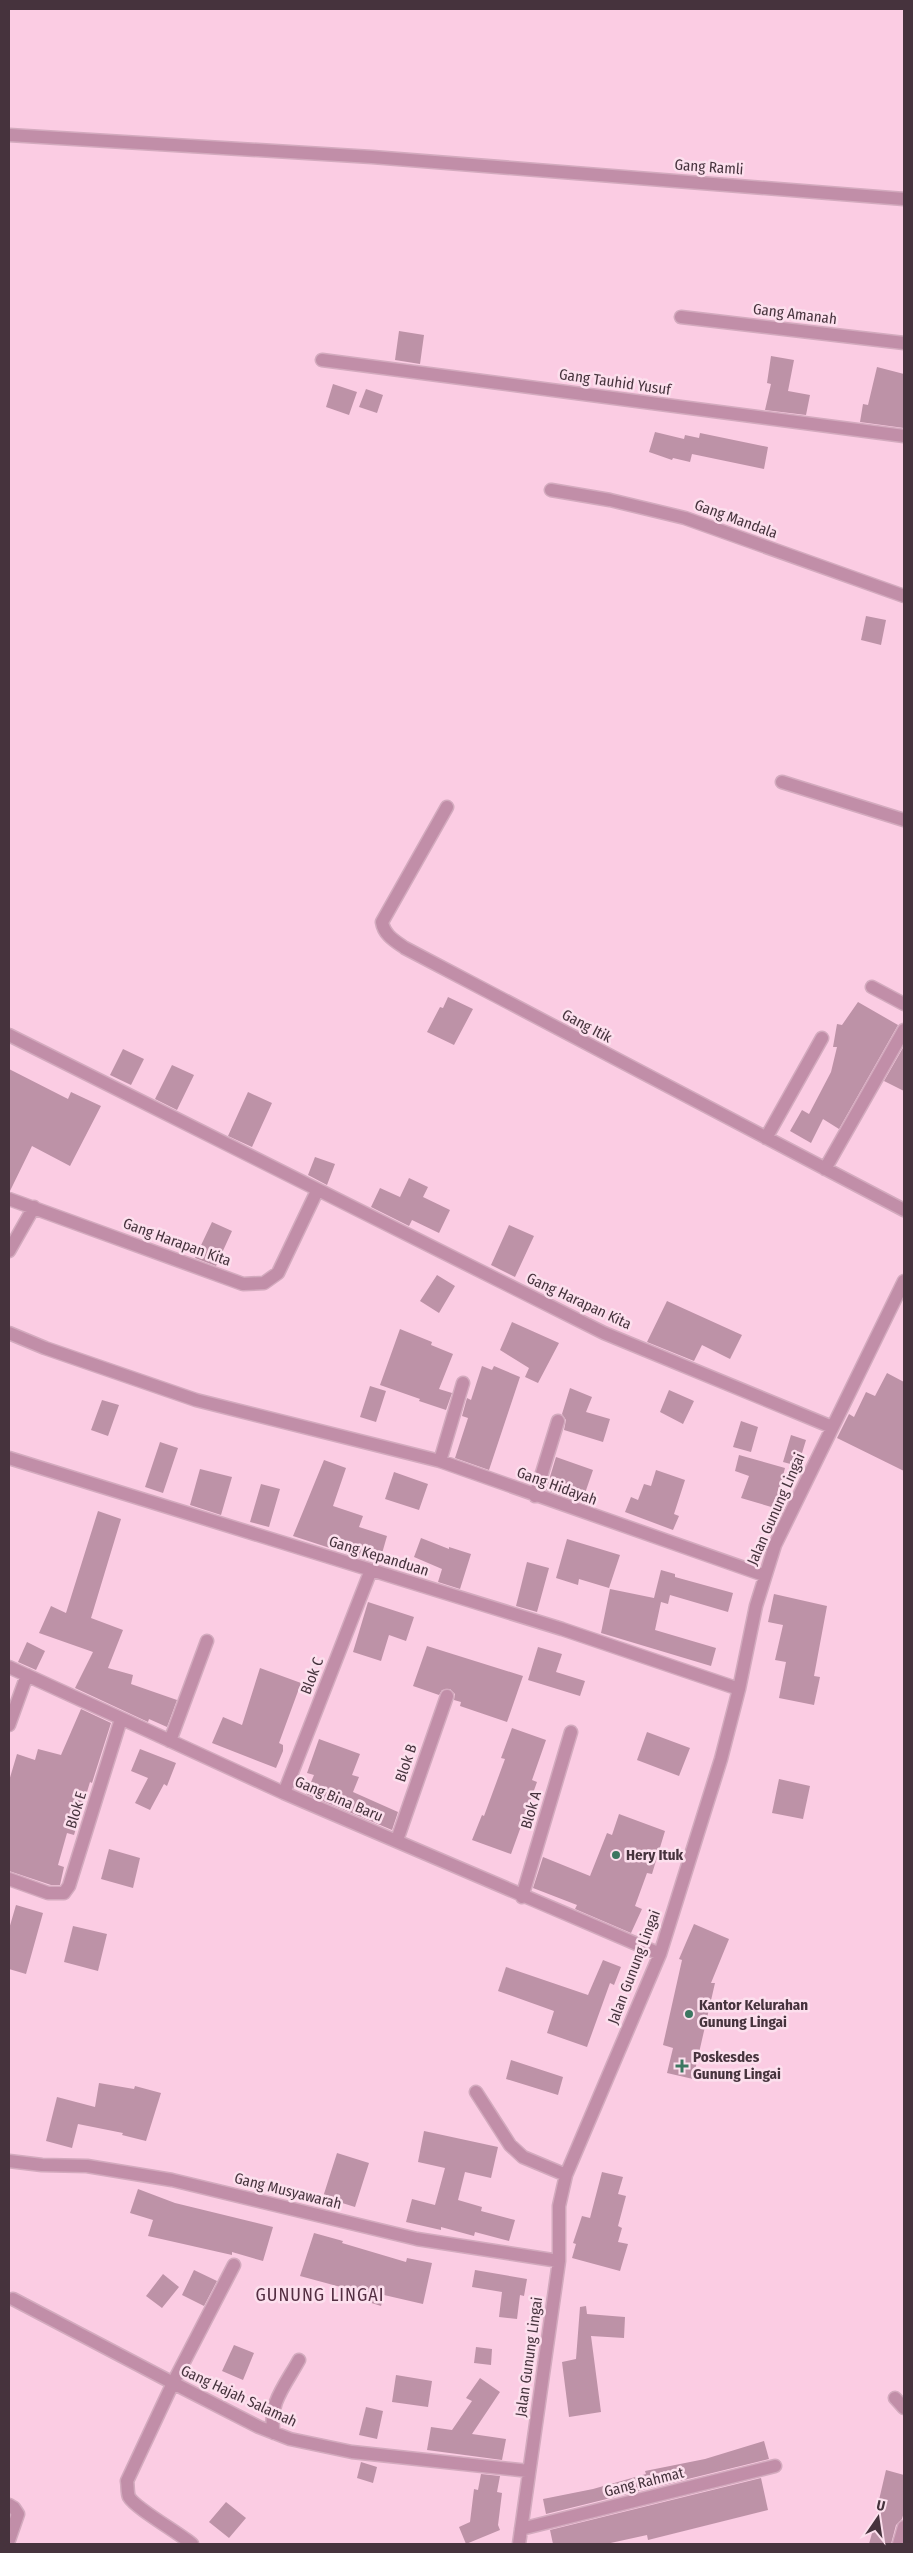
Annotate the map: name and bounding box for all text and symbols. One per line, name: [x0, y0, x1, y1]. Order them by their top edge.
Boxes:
street label: Gang Ramli: [674, 156, 744, 178]
street label: Gang Amanah: [752, 300, 838, 328]
street label: Gang Tauhid Yusuf: [558, 365, 673, 399]
street label: Gang Mandala: [692, 496, 780, 542]
street label: Gang Itik: [559, 1005, 615, 1047]
street label: Gang Harapan Kita: [121, 1214, 233, 1270]
street label: Gang Harapan Kita: [524, 1269, 634, 1333]
street label: Jalan Gunung Lingai: [743, 1450, 809, 1568]
street label: Gang Hidayah: [514, 1463, 600, 1509]
street label: Gang Kepanduan: [327, 1532, 431, 1580]
street label: Blok C: [297, 1655, 327, 1697]
street label: Blok B: [391, 1742, 421, 1784]
street label: Gang Bina Baru: [292, 1772, 386, 1826]
street label: Blok E: [62, 1789, 90, 1831]
street label: Blok A: [517, 1789, 545, 1831]
place label: Hery Ituk: [626, 1846, 683, 1864]
marker: Hery Ituk: [610, 1849, 622, 1861]
street label: Jalan Gunung Lingai: [604, 1907, 664, 2027]
place label: Kantor Kelurahan Gunung Lingai: [699, 1996, 808, 2031]
marker: Kantor Kelurahan Gunung Lingai: [683, 2008, 695, 2020]
place label: Poskesdes Gunung Lingai: [693, 2048, 781, 2083]
marker: Poskesdes Gunung Lingai: [675, 2059, 689, 2073]
street label: Gang Musyawarah: [233, 2169, 343, 2213]
district label: GUNUNG LINGAI: [256, 2284, 385, 2306]
street label: Jalan Gunung Lingai: [512, 2296, 546, 2418]
street label: Gang Hajah Salamah: [178, 2361, 300, 2431]
street label: Gang Rahmat: [602, 2463, 686, 2501]
north arrow: [853, 2493, 903, 2543]
text: U: [875, 2497, 887, 2515]

